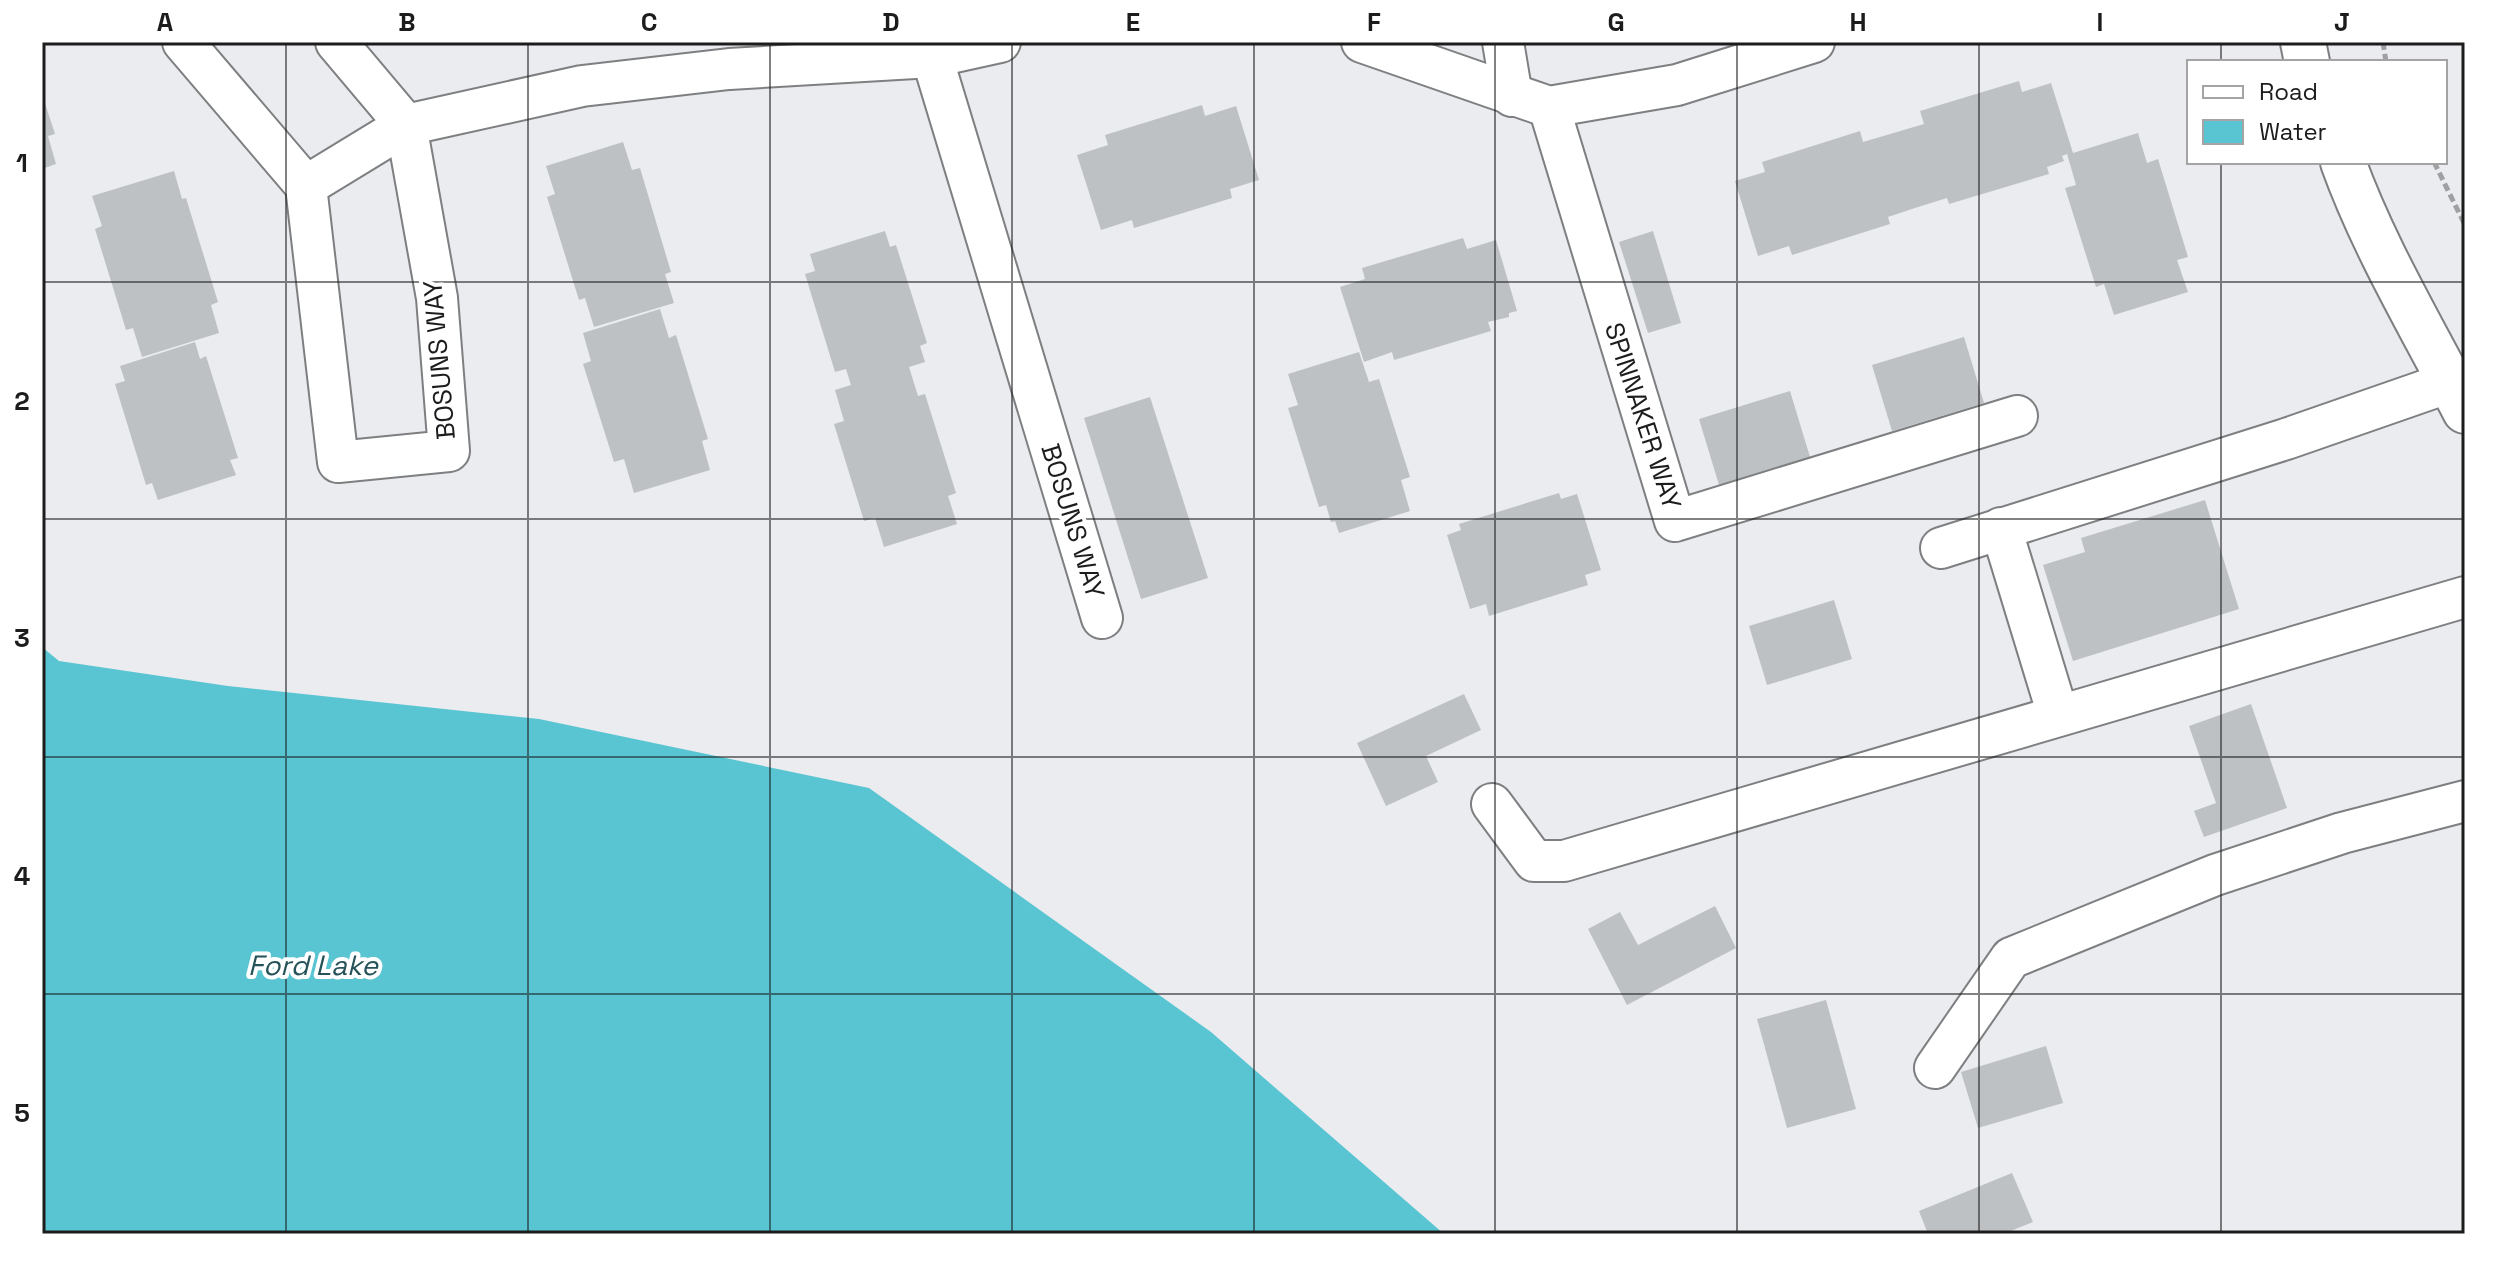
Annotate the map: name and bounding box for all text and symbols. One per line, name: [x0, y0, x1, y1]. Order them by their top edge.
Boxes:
text: A: [157, 5, 174, 39]
text: B: [398, 5, 416, 39]
text: C: [641, 5, 657, 39]
text: D: [882, 5, 900, 39]
text: E: [1126, 5, 1140, 39]
text: F: [1367, 5, 1381, 39]
text: G: [1607, 5, 1625, 39]
text: H: [1849, 5, 1867, 39]
text: I: [2097, 5, 2103, 39]
text: J: [2334, 5, 2350, 39]
legend: [2187, 60, 2447, 164]
text: Road: [2259, 76, 2318, 107]
text: Water: [2259, 116, 2327, 147]
text: 1: [16, 146, 28, 180]
street label: BOSUNS WAY: [415, 279, 463, 441]
street label: SPINNAKER WAY: [1597, 318, 1689, 514]
text: 2: [14, 384, 30, 418]
street label: BOSUNS WAY: [1033, 440, 1113, 603]
text: 3: [14, 621, 30, 655]
text: 4: [14, 859, 30, 893]
water label: Ford Lake: [248, 947, 379, 983]
text: 5: [14, 1096, 30, 1130]

